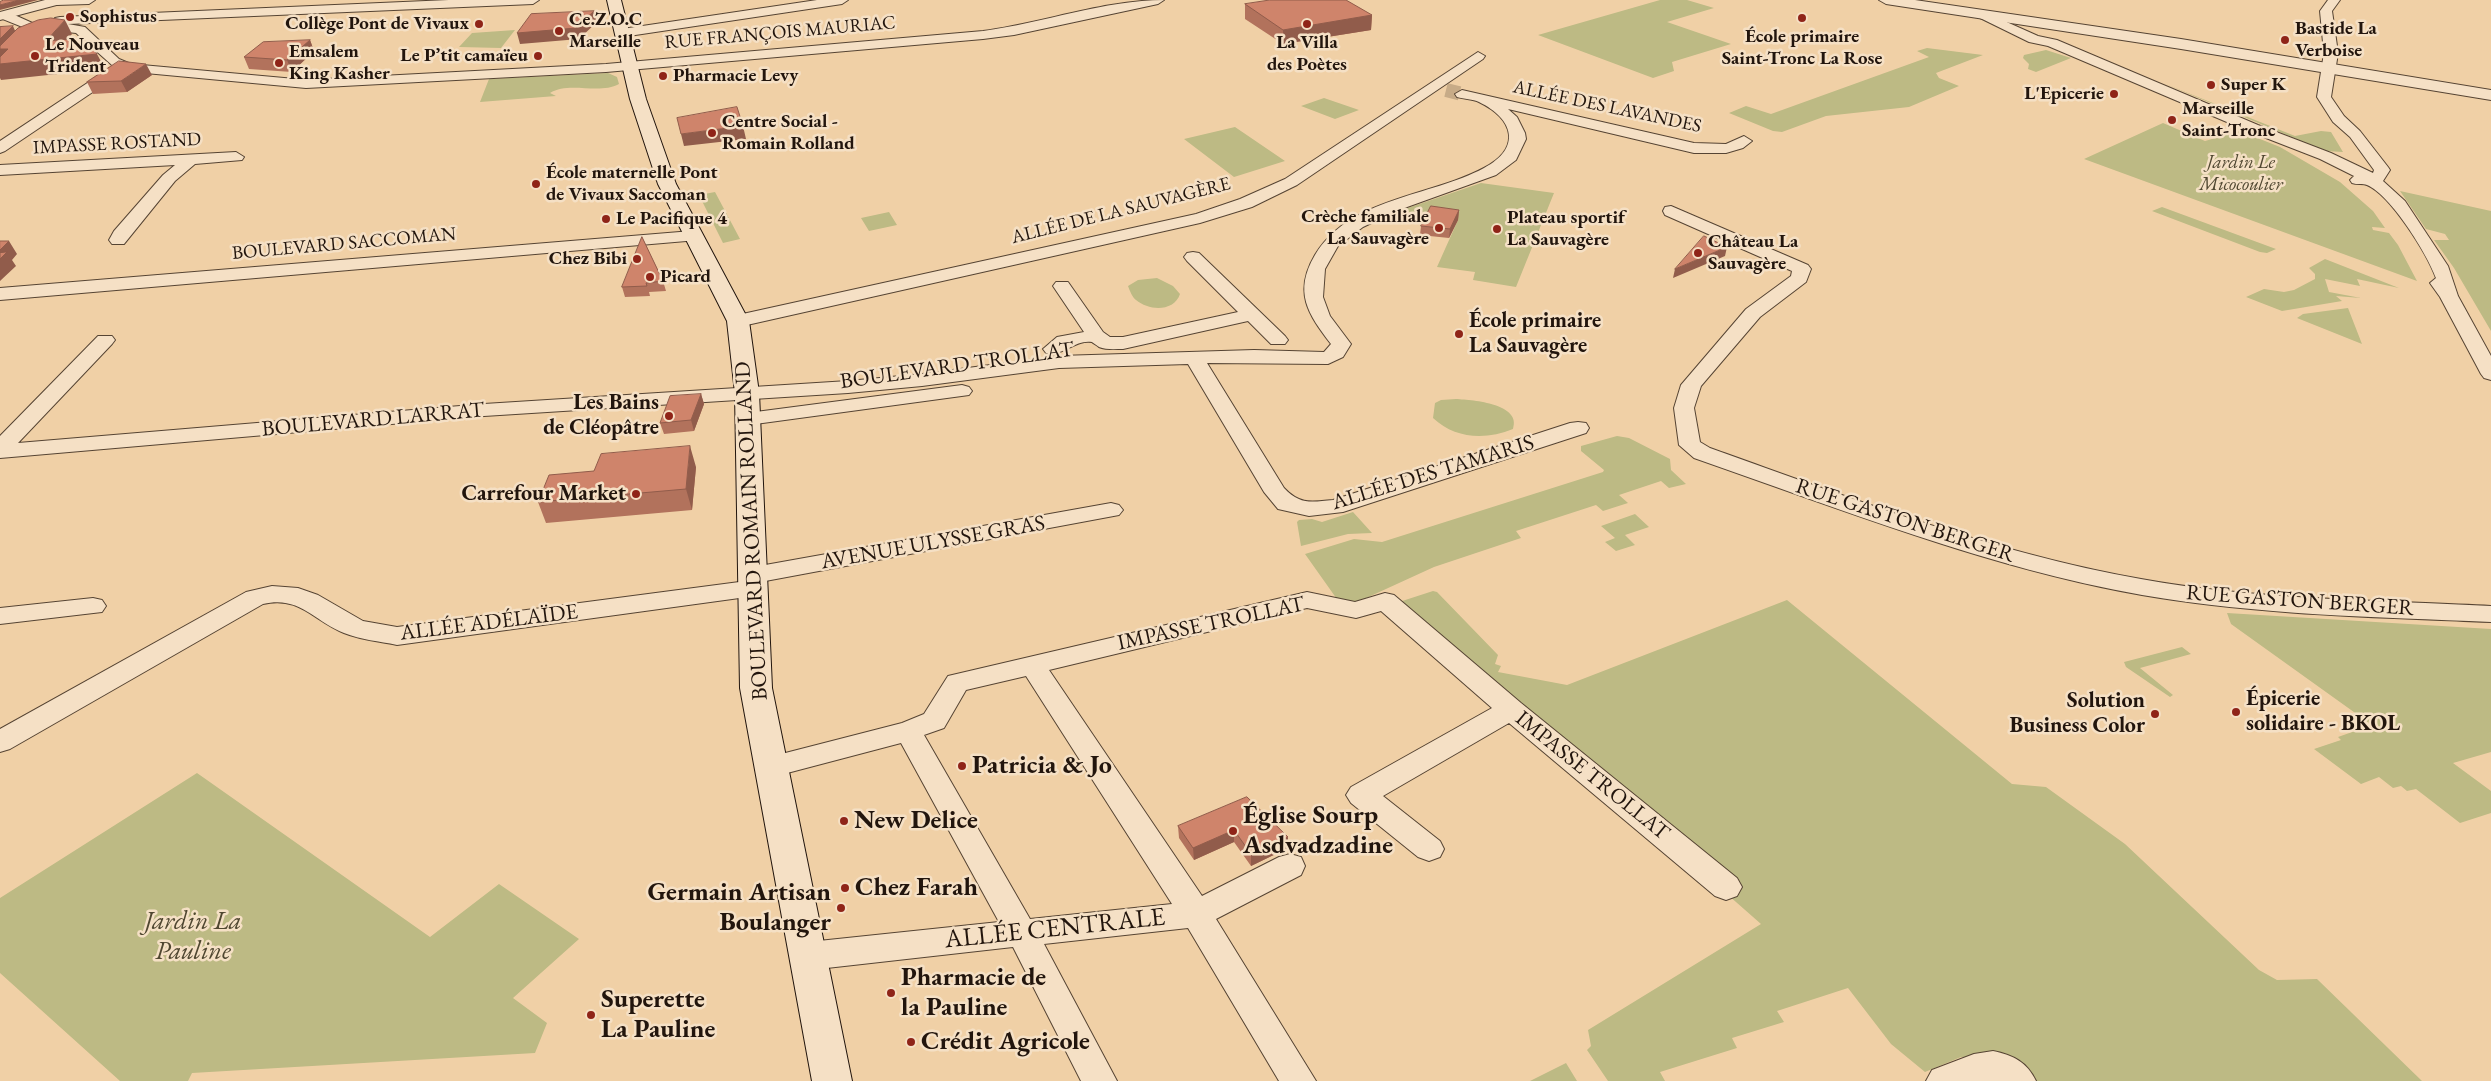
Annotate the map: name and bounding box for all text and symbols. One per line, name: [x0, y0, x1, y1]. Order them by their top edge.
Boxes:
place label: Sophistus: [80, 6, 157, 28]
place label: Ce.Z.O.C Marseille: [569, 9, 642, 53]
marker: Sophistus: [64, 11, 76, 23]
street label: RUE FRANÇOIS MAURIAC: [664, 12, 896, 54]
marker: École primaire Saint-Tronc La Rose: [1796, 12, 1808, 24]
place label: Collège Pont de Vivaux: [285, 13, 469, 35]
marker: Collège Pont de Vivaux: [473, 18, 485, 30]
marker: La Villa des Poètes: [1301, 18, 1313, 30]
place label: Bastide La Verboise: [2295, 18, 2377, 62]
marker: Ce.Z.O.C Marseille: [553, 25, 565, 37]
place label: École primaire Saint-Tronc La Rose: [1722, 26, 1882, 70]
place label: La Villa des Poètes: [1267, 32, 1347, 76]
place label: Le Nouveau Trident: [45, 34, 139, 78]
marker: Bastide La Verboise: [2279, 34, 2291, 46]
place label: Emsalem King Kasher: [289, 41, 390, 85]
place label: Le P’tit camaïeu: [400, 45, 528, 67]
marker: Le Nouveau Trident: [29, 50, 41, 62]
marker: Le P’tit camaïeu: [532, 50, 544, 62]
marker: Emsalem King Kasher: [273, 57, 285, 69]
place label: Pharmacie Levy: [673, 65, 798, 87]
marker: Pharmacie Levy: [657, 70, 669, 82]
place label: Super K: [2221, 74, 2286, 96]
street label: ALLÉE DES LAVANDES: [1511, 76, 1703, 138]
marker: Super K: [2205, 79, 2217, 91]
place label: L'Epicerie: [2024, 83, 2104, 105]
marker: L'Epicerie: [2108, 88, 2120, 100]
place label: Marseille Saint-Tronc: [2182, 98, 2276, 142]
place label: Centre Social - Romain Rolland: [722, 111, 855, 155]
marker: Marseille Saint-Tronc: [2166, 114, 2178, 126]
marker: Centre Social - Romain Rolland: [706, 127, 718, 139]
street label: IMPASSE ROSTAND: [32, 128, 202, 160]
park label: Jardin Le Micocoulier: [2199, 152, 2283, 196]
place label: École maternelle Pont de Vivaux Saccoman: [546, 162, 718, 206]
street label: ALLÉE DE LA SAUVAGÈRE: [1009, 173, 1233, 249]
marker: École maternelle Pont de Vivaux Saccoman: [530, 178, 542, 190]
place label: Crèche familiale La Sauvagère: [1301, 206, 1429, 250]
place label: Plateau sportif La Sauvagère: [1507, 207, 1625, 251]
place label: Le Pacifique 4: [616, 208, 727, 230]
marker: Le Pacifique 4: [600, 213, 612, 225]
marker: Crèche familiale La Sauvagère: [1433, 222, 1445, 234]
street label: BOULEVARD SACCOMAN: [231, 223, 457, 265]
marker: Plateau sportif La Sauvagère: [1491, 223, 1503, 235]
place label: Château La Sauvagère: [1708, 231, 1798, 275]
marker: Château La Sauvagère: [1692, 247, 1704, 259]
place label: Chez Bibi: [549, 248, 627, 270]
marker: Chez Bibi: [631, 253, 643, 265]
place label: Picard: [660, 266, 711, 288]
marker: Picard: [644, 271, 656, 283]
place label: École primaire La Sauvagère: [1469, 308, 1601, 360]
marker: École primaire La Sauvagère: [1453, 328, 1465, 340]
street label: BOULEVARD TROLLAT: [838, 337, 1076, 395]
street label: BOULEVARD ROMAIN ROLLAND: [730, 361, 774, 701]
place label: Les Bains de Cléopâtre: [543, 390, 659, 442]
street label: BOULEVARD LARRAT: [261, 397, 485, 443]
marker: Les Bains de Cléopâtre: [663, 410, 675, 422]
street label: ALLÉE DES TAMARIS: [1329, 430, 1537, 516]
street label: RUE GASTON BERGER: [1792, 473, 2018, 569]
place label: Carrefour Market: [462, 481, 626, 507]
marker: Carrefour Market: [630, 488, 642, 500]
street label: AVENUE ULYSSE GRAS: [819, 510, 1047, 576]
street label: RUE GASTON BERGER: [2185, 580, 2415, 622]
street label: IMPASSE TROLLAT: [1115, 591, 1307, 657]
street label: ALLÉE ADÉLAÏDE: [399, 599, 579, 647]
place label: Épicerie solidaire - BKOL: [2246, 686, 2400, 738]
place label: Solution Business Color: [2010, 688, 2145, 739]
street label: IMPASSE TROLLAT: [1510, 706, 1674, 846]
marker: Épicerie solidaire - BKOL: [2230, 706, 2242, 718]
marker: Solution Business Color: [2149, 708, 2161, 720]
place label: Patricia & Jo: [972, 750, 1112, 782]
marker: Patricia & Jo: [956, 760, 968, 772]
place label: Église Sourp Asdvadzadine: [1243, 800, 1393, 861]
place label: New Delice: [854, 805, 978, 837]
marker: New Delice: [838, 815, 850, 827]
marker: Église Sourp Asdvadzadine: [1227, 825, 1239, 837]
place label: Chez Farah: [855, 872, 978, 904]
place label: Germain Artisan Boulanger: [647, 877, 831, 938]
marker: Chez Farah: [839, 882, 851, 894]
marker: Germain Artisan Boulanger: [835, 902, 847, 914]
street label: ALLÉE CENTRALE: [943, 902, 1167, 956]
park label: Jardin La Pauline: [144, 906, 242, 968]
place label: Pharmacie de la Pauline: [901, 962, 1046, 1024]
place label: Superette La Pauline: [601, 984, 715, 1046]
marker: Pharmacie de la Pauline: [885, 987, 897, 999]
marker: Superette La Pauline: [585, 1009, 597, 1021]
place label: Crédit Agricole: [921, 1026, 1090, 1058]
marker: Crédit Agricole: [905, 1036, 917, 1048]

